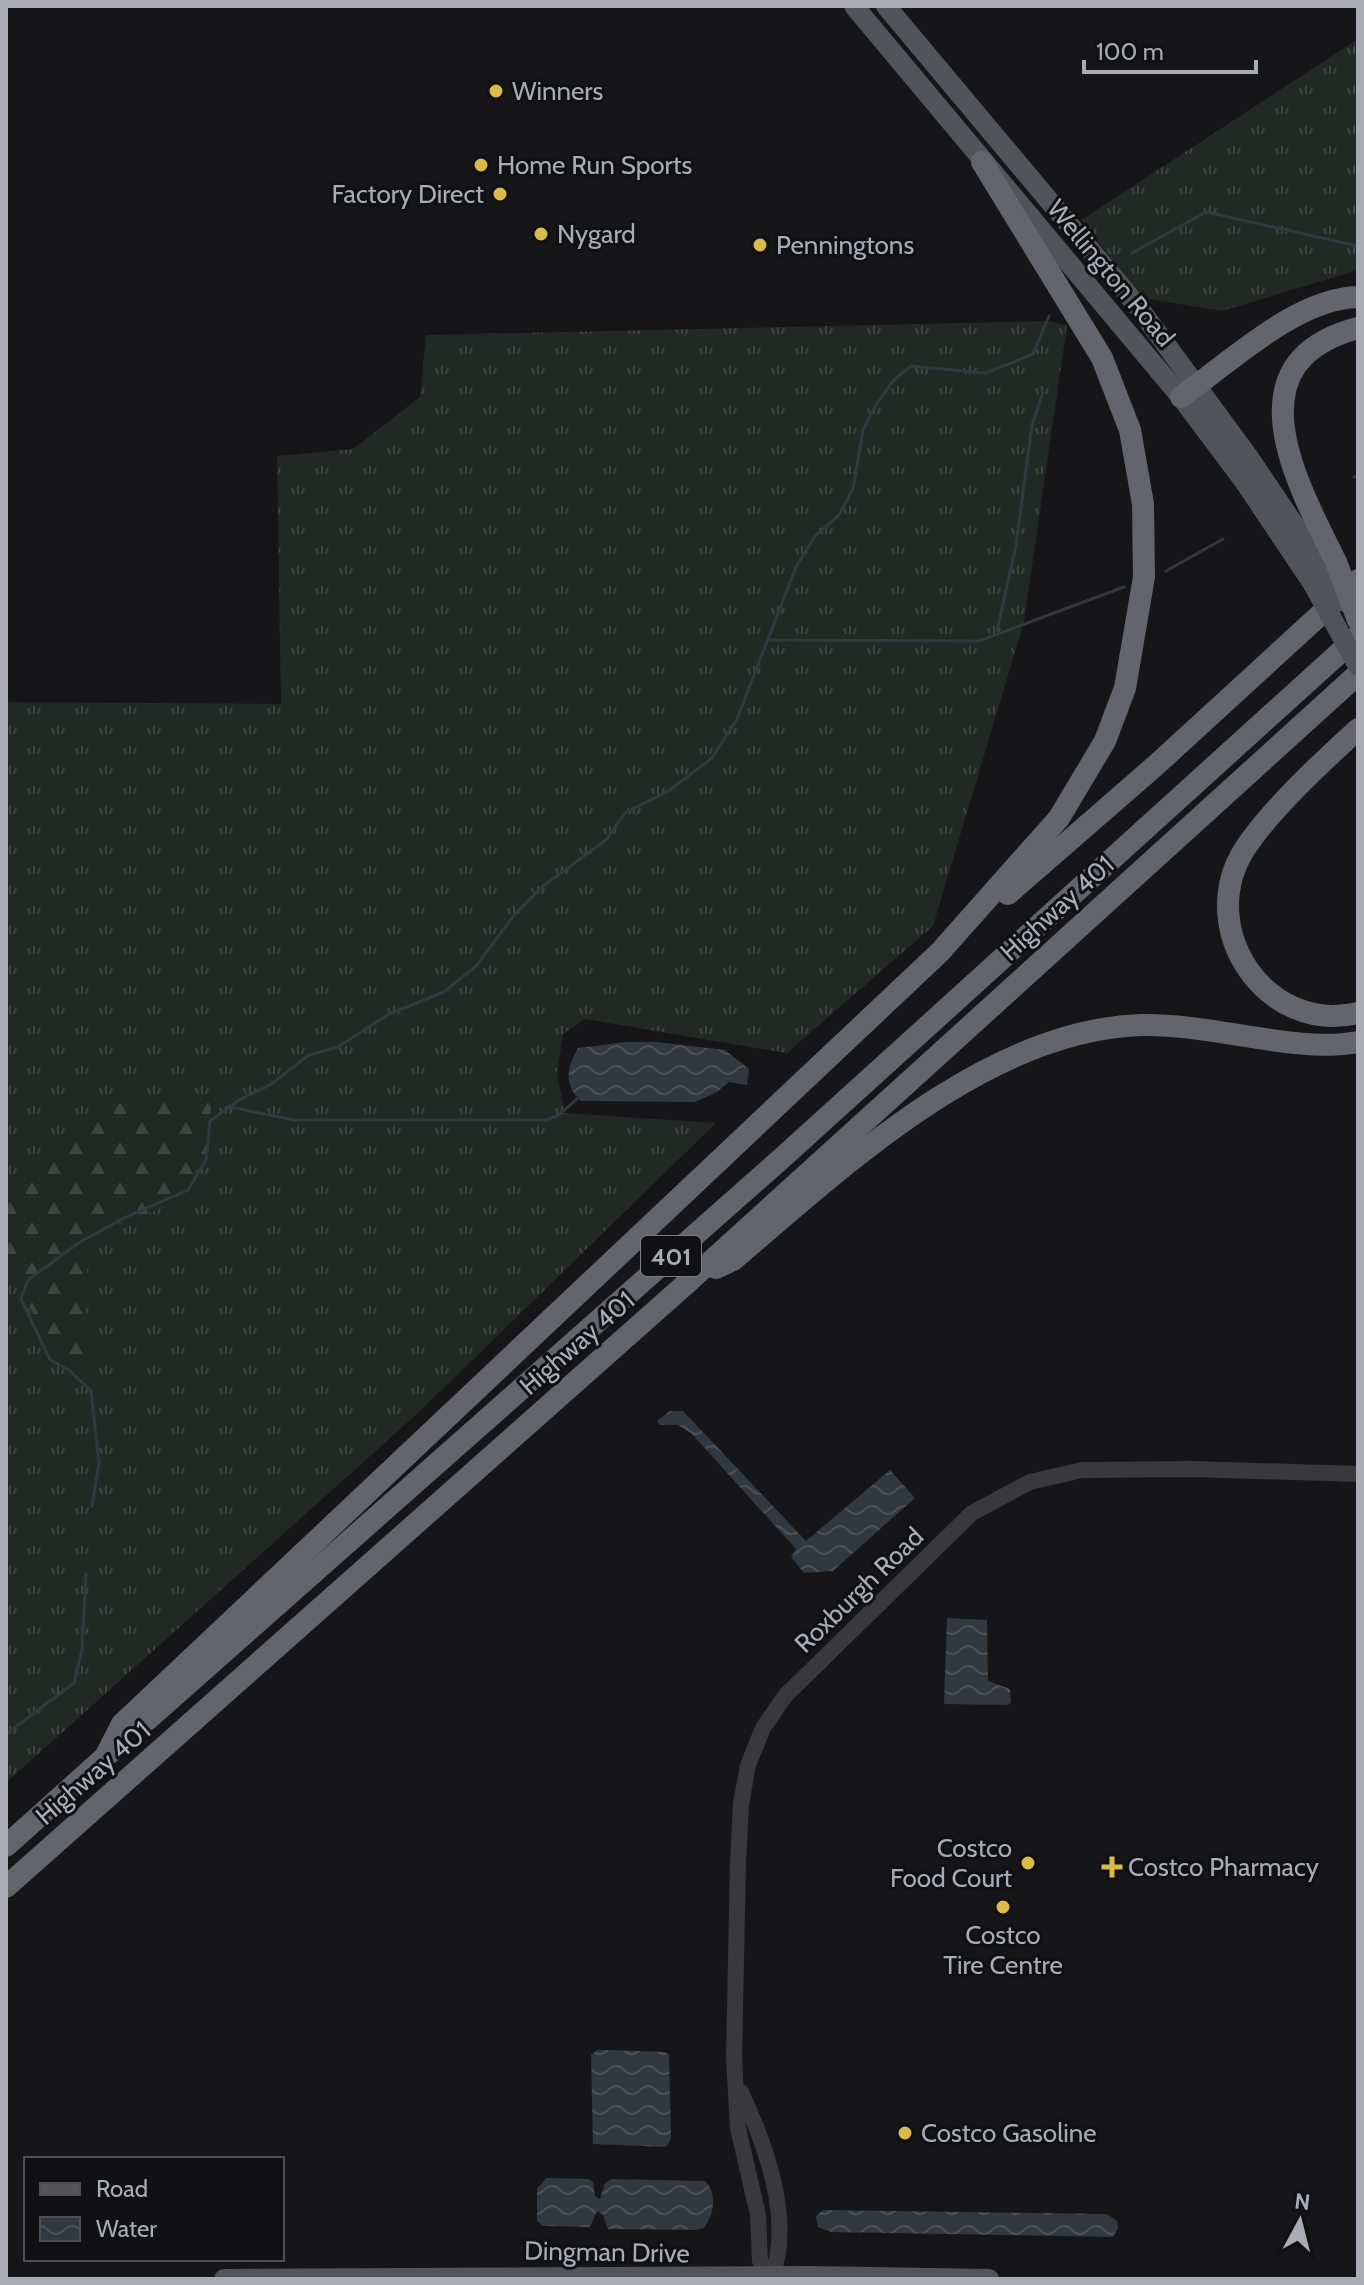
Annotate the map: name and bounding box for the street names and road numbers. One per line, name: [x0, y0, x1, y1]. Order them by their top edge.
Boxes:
street label: Wellington Road: [1040, 193, 1182, 353]
street label: Highway 401: [994, 849, 1120, 967]
road number: 401: [641, 1236, 701, 1276]
street label: Highway 401: [513, 1284, 641, 1402]
street label: Roxburgh Road: [788, 1521, 930, 1659]
street label: Highway 401: [29, 1714, 157, 1832]
street label: Dingman Drive: [524, 2235, 690, 2269]

